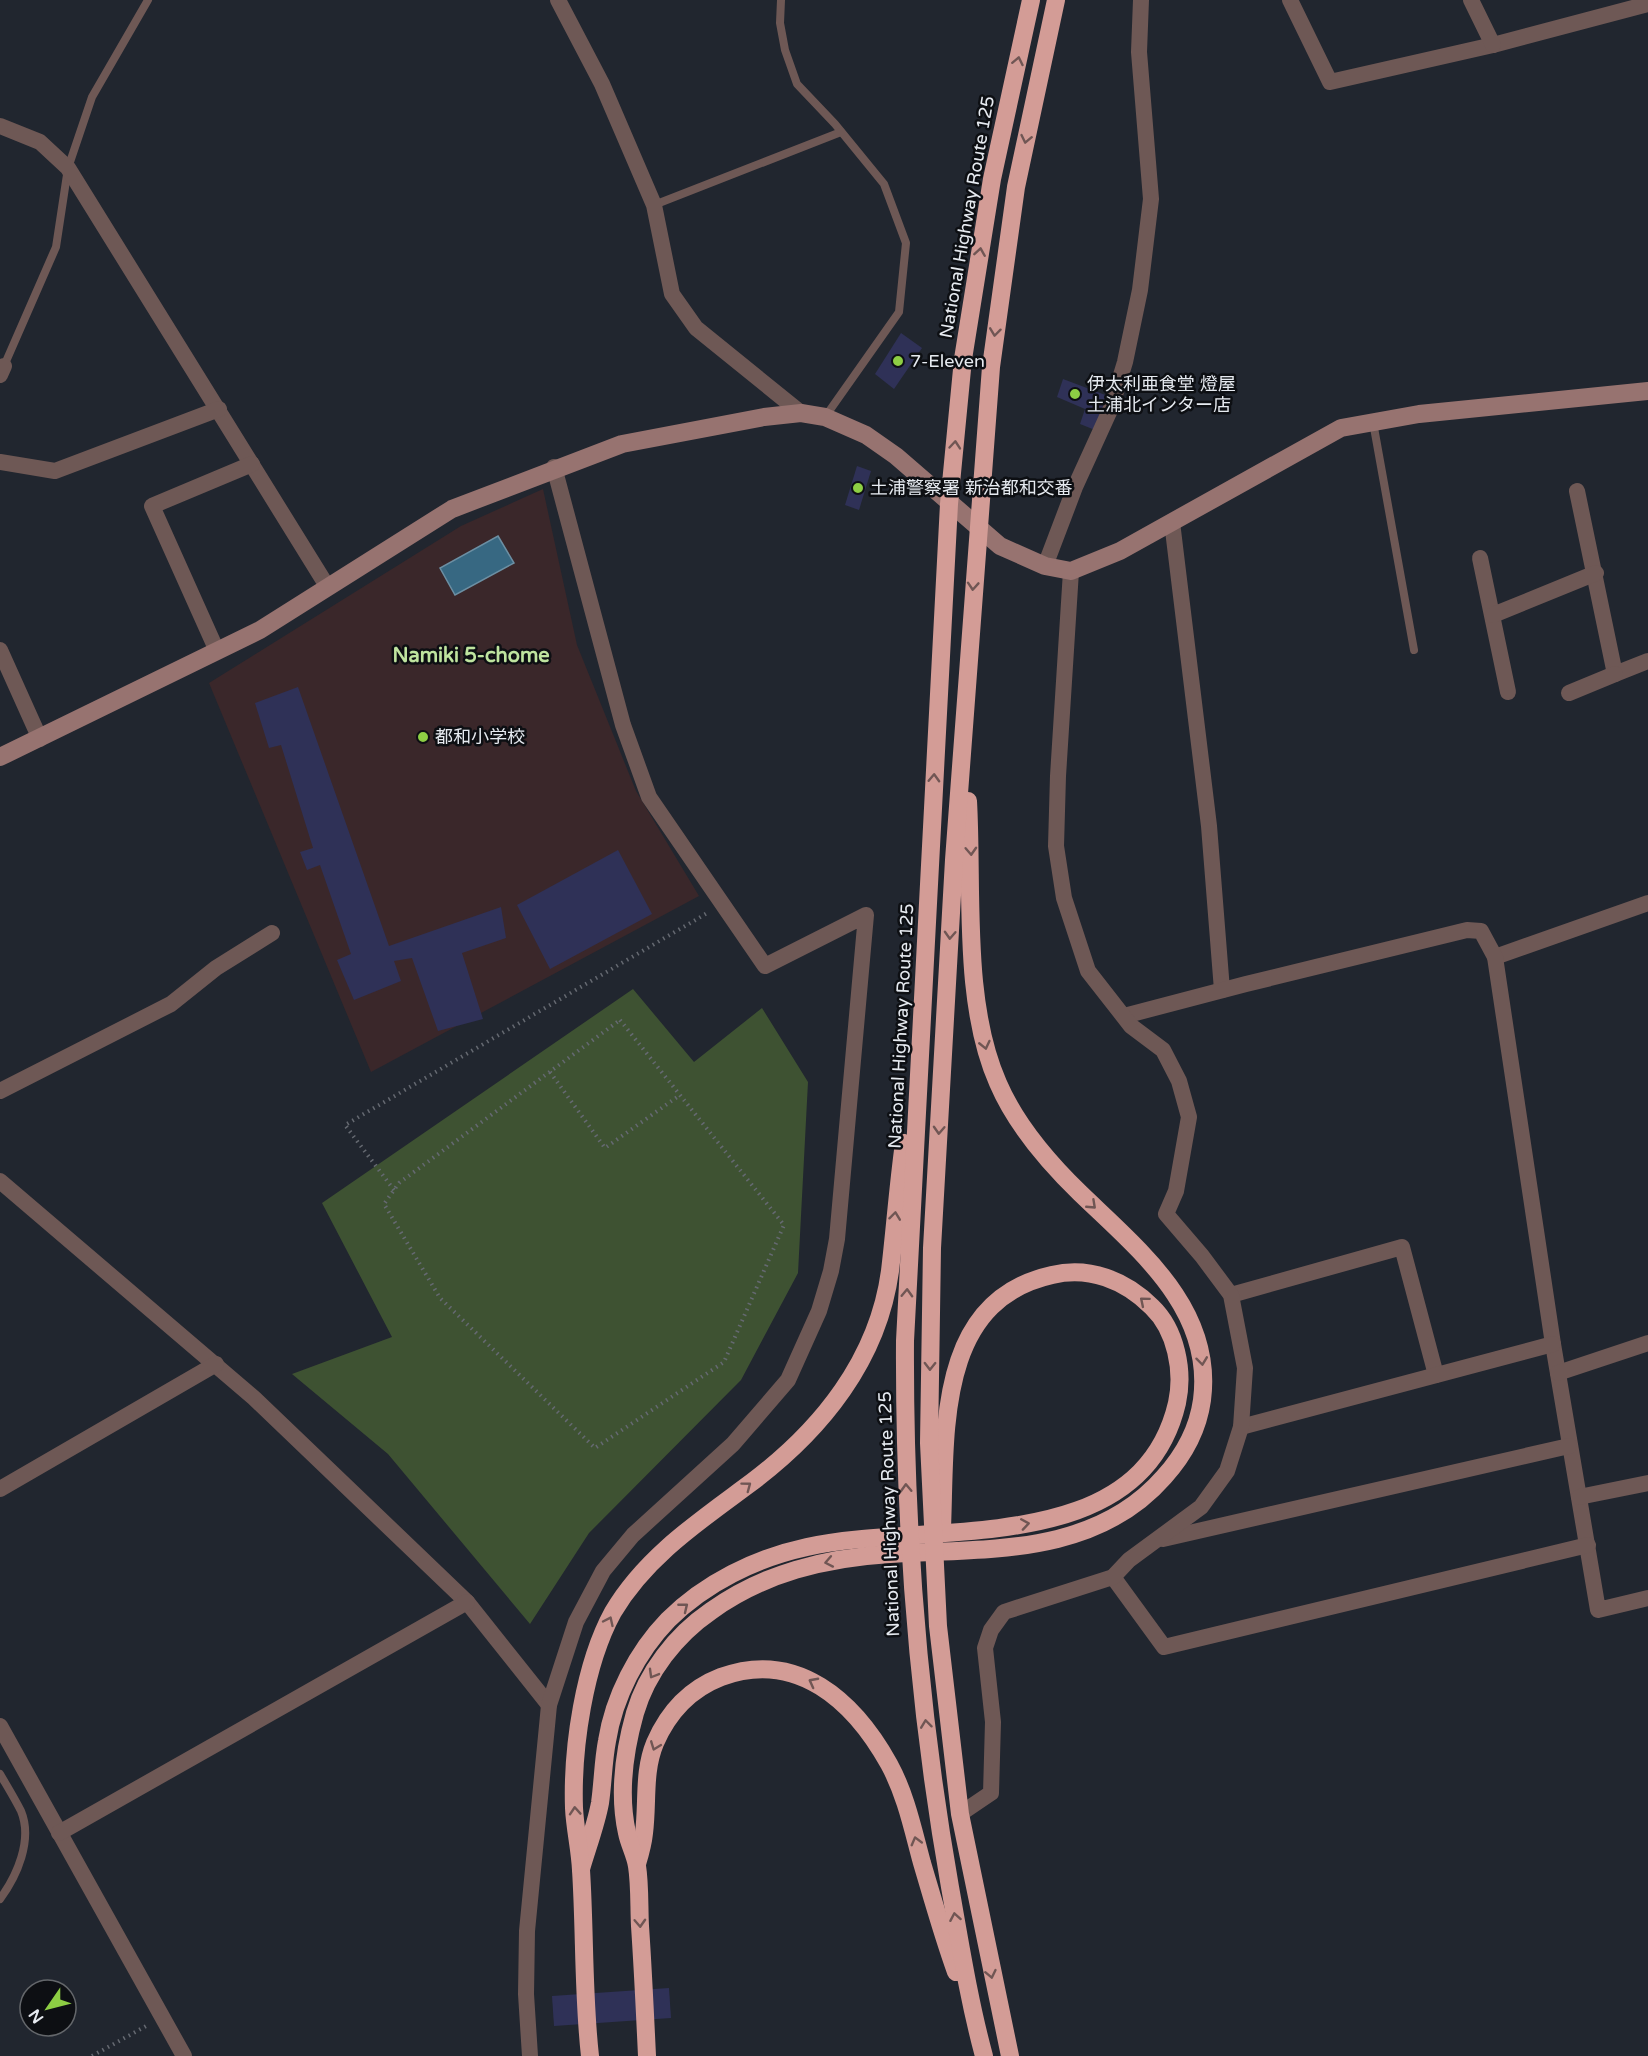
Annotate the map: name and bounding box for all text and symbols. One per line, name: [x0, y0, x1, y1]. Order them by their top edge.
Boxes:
one-way arrow: [1011, 56, 1024, 66]
street label: National Highway Route 125: [935, 94, 999, 340]
one-way arrow: [1020, 134, 1033, 144]
one-way arrow: [974, 247, 986, 257]
one-way arrow: [989, 327, 1002, 336]
place label: 7-Eleven: [910, 350, 985, 372]
marker: 7-Eleven: [891, 354, 905, 368]
place label: 伊太利亜食堂 燈屋 土浦北インター店: [1087, 373, 1236, 416]
marker: 伊太利亜食堂 燈屋 土浦北インター店: [1068, 387, 1082, 401]
one-way arrow: [948, 441, 961, 450]
place label: 土浦警察署 新治都和交番: [870, 477, 1073, 499]
marker: 土浦警察署 新治都和交番: [851, 481, 865, 495]
one-way arrow: [967, 582, 980, 591]
district label: Namiki 5-chome: [392, 644, 550, 668]
place label: 都和小学校: [435, 726, 525, 748]
marker: 都和小学校: [416, 730, 430, 744]
one-way arrow: [928, 774, 941, 783]
one-way arrow: [964, 847, 977, 856]
street label: National Highway Route 125: [884, 903, 918, 1149]
one-way arrow: [944, 931, 957, 940]
one-way arrow: [977, 1040, 990, 1050]
one-way arrow: [933, 1125, 946, 1134]
one-way arrow: [1085, 1197, 1096, 1208]
one-way arrow: [888, 1211, 900, 1221]
one-way arrow: [900, 1289, 913, 1298]
one-way arrow: [1140, 1297, 1151, 1308]
one-way arrow: [1195, 1356, 1207, 1365]
one-way arrow: [924, 1362, 936, 1371]
street label: National Highway Route 125: [874, 1391, 904, 1637]
one-way arrow: [740, 1482, 751, 1493]
one-way arrow: [899, 1484, 912, 1493]
one-way arrow: [1019, 1518, 1029, 1531]
one-way arrow: [824, 1555, 834, 1568]
one-way arrow: [677, 1603, 688, 1614]
one-way arrow: [602, 1617, 614, 1628]
one-way arrow: [648, 1668, 660, 1678]
one-way arrow: [808, 1678, 819, 1690]
one-way arrow: [920, 1720, 933, 1729]
one-way arrow: [650, 1740, 662, 1751]
one-way arrow: [569, 1806, 582, 1816]
one-way arrow: [911, 1836, 923, 1846]
one-way arrow: [949, 1912, 962, 1922]
one-way arrow: [634, 1918, 647, 1927]
one-way arrow: [984, 1969, 997, 1979]
north arrow: [18, 1978, 78, 2038]
text: N: [25, 2005, 48, 2027]

